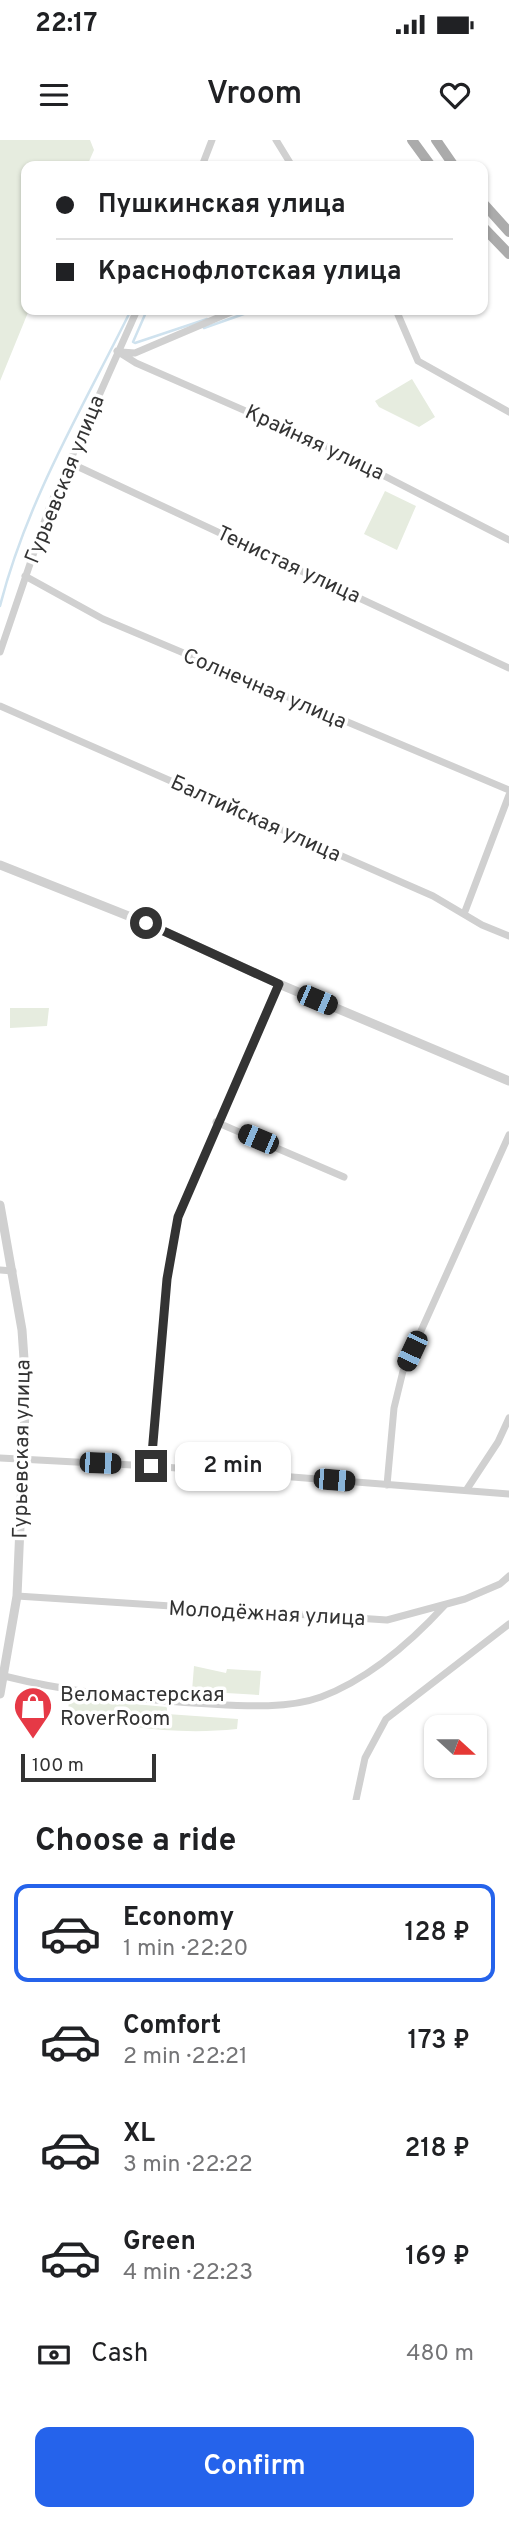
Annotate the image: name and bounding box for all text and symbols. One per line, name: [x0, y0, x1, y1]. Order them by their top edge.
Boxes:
text: 22:17: [35, 8, 97, 41]
text: Vroom: [207, 75, 302, 115]
icon: menu: [35, 76, 73, 114]
icon: heart: [436, 76, 474, 114]
text: Пушкинская улица: [98, 189, 346, 222]
text: Краснофлотская улица: [98, 256, 402, 289]
street label: Гурьевская улица: [19, 391, 112, 568]
street label: Крайняя улица: [240, 399, 388, 487]
street label: Тенистая улица: [212, 520, 364, 610]
street label: Солнечная улица: [178, 643, 350, 736]
street label: Балтийская улица: [166, 770, 345, 869]
route start: [130, 907, 162, 939]
car: [294, 982, 341, 1018]
car: [235, 1121, 282, 1157]
car: [394, 1328, 431, 1374]
street label: Гурьевская улица: [7, 1359, 38, 1539]
callout: 2 min: [176, 1442, 291, 1490]
route end: [135, 1450, 167, 1482]
car: [79, 1452, 122, 1474]
text: 2 min: [203, 1452, 263, 1481]
car: [313, 1468, 356, 1492]
street label: Молодёжная улица: [168, 1596, 366, 1633]
place label: Веломастерская RoverRoom: [60, 1682, 225, 1733]
shop icon: Веломастерская RoverRoom: [12, 1685, 54, 1740]
north arrow: [424, 1715, 486, 1778]
map controls: [424, 1715, 487, 1778]
scale bar: [21, 1751, 156, 1783]
text: 100 m: [32, 1754, 84, 1778]
text: Choose a ride: [35, 1822, 236, 1862]
icon: car: [39, 1902, 102, 1965]
text: Economy: [123, 1902, 234, 1935]
text: 128 ₽: [404, 1917, 470, 1950]
text: 1 min · 22:20: [123, 1935, 248, 1964]
icon: car: [39, 2010, 102, 2073]
text: Comfort: [123, 2010, 221, 2043]
text: 173 ₽: [408, 2025, 470, 2058]
text: 2 min · 22:21: [123, 2043, 248, 2072]
icon: car: [39, 2118, 102, 2181]
text: XL: [123, 2118, 155, 2151]
text: 218 ₽: [404, 2133, 470, 2166]
text: 3 min · 22:22: [123, 2151, 253, 2180]
icon: car: [39, 2226, 102, 2289]
text: Green: [123, 2226, 196, 2259]
text: 169 ₽: [405, 2241, 470, 2274]
text: 4 min · 22:23: [123, 2259, 253, 2288]
icon: cash: [35, 2336, 73, 2374]
text: Cash: [91, 2338, 148, 2371]
text: 480 m: [406, 2340, 474, 2369]
button: Confirm: [35, 2427, 474, 2507]

